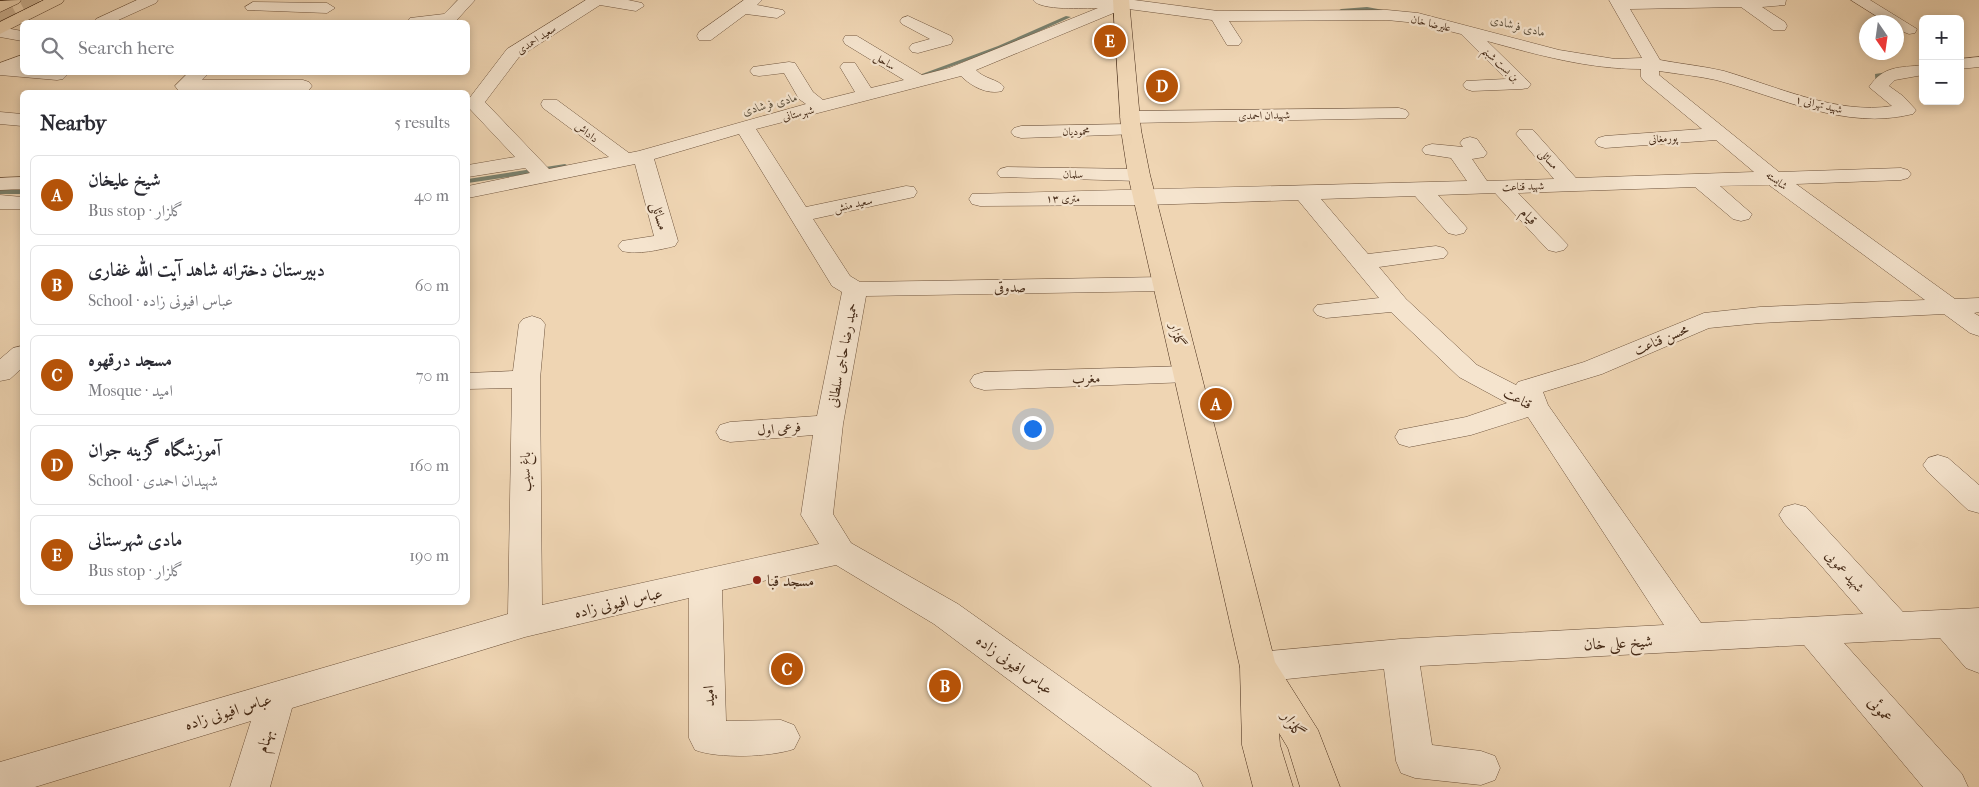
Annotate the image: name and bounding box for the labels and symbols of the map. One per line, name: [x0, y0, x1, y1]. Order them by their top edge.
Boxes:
water label: مادی فرشادی: [1489, 12, 1547, 41]
street label: علیرضا خان: [1410, 13, 1452, 34]
north arrow: [1859, 15, 1904, 60]
street label: سعید احمدی: [514, 22, 558, 57]
pin: E: [1094, 22, 1126, 60]
street label: بن بست شبنم: [1477, 44, 1522, 88]
street label: ساحل: [871, 50, 898, 75]
pin: D: [1146, 67, 1178, 105]
water label: مادی فرشادی: [741, 90, 799, 119]
street label: شهید تهرانی ۱: [1794, 93, 1844, 117]
street label: شهرستانی: [781, 103, 816, 125]
street label: شهیدان احمدی: [1238, 109, 1290, 123]
street label: داداش: [573, 120, 601, 145]
street label: محمودیان: [1062, 125, 1090, 138]
street label: پورمغانی: [1648, 131, 1679, 147]
street label: مسائلی: [1535, 147, 1561, 173]
street label: سلمان: [1063, 168, 1083, 181]
street label: شایسته: [1763, 168, 1790, 193]
street label: شهید قناعت: [1502, 179, 1545, 195]
street label: ۱۳ متری: [1046, 192, 1080, 205]
street label: سعید منش: [832, 194, 874, 216]
street label: مسائلی: [646, 200, 672, 232]
street label: قیام: [1514, 204, 1541, 231]
street label: صدوقی: [994, 279, 1026, 296]
street label: حمید رضا حاجی سلطانی: [824, 301, 861, 409]
street label: گلزار: [1166, 319, 1189, 349]
street label: محسن قناعت: [1631, 320, 1692, 360]
street label: مغرب: [1072, 370, 1100, 387]
street label: قناعت: [1501, 384, 1535, 413]
pin: A: [1200, 385, 1232, 423]
your location: [1020, 416, 1046, 442]
street label: فرعی اول: [756, 418, 802, 439]
street label: باغ سیب: [517, 452, 537, 492]
street label: شهید عمویی: [1821, 547, 1868, 597]
place label: مسجد قبا: [767, 571, 814, 590]
marker: مسجد قبا: [751, 574, 763, 586]
street label: عباس افیونی زاده: [572, 583, 664, 623]
street label: عباس افیونی زاده: [972, 630, 1057, 699]
street label: شیخ علی خان: [1583, 631, 1653, 659]
pin: C: [771, 650, 803, 688]
pin: B: [929, 667, 961, 705]
street label: امید: [699, 685, 718, 707]
street label: عباس افیونی زاده: [182, 689, 274, 735]
street label: عموئی: [1863, 692, 1897, 727]
street label: گلزار: [1276, 706, 1309, 742]
street label: بهنام: [252, 727, 282, 756]

